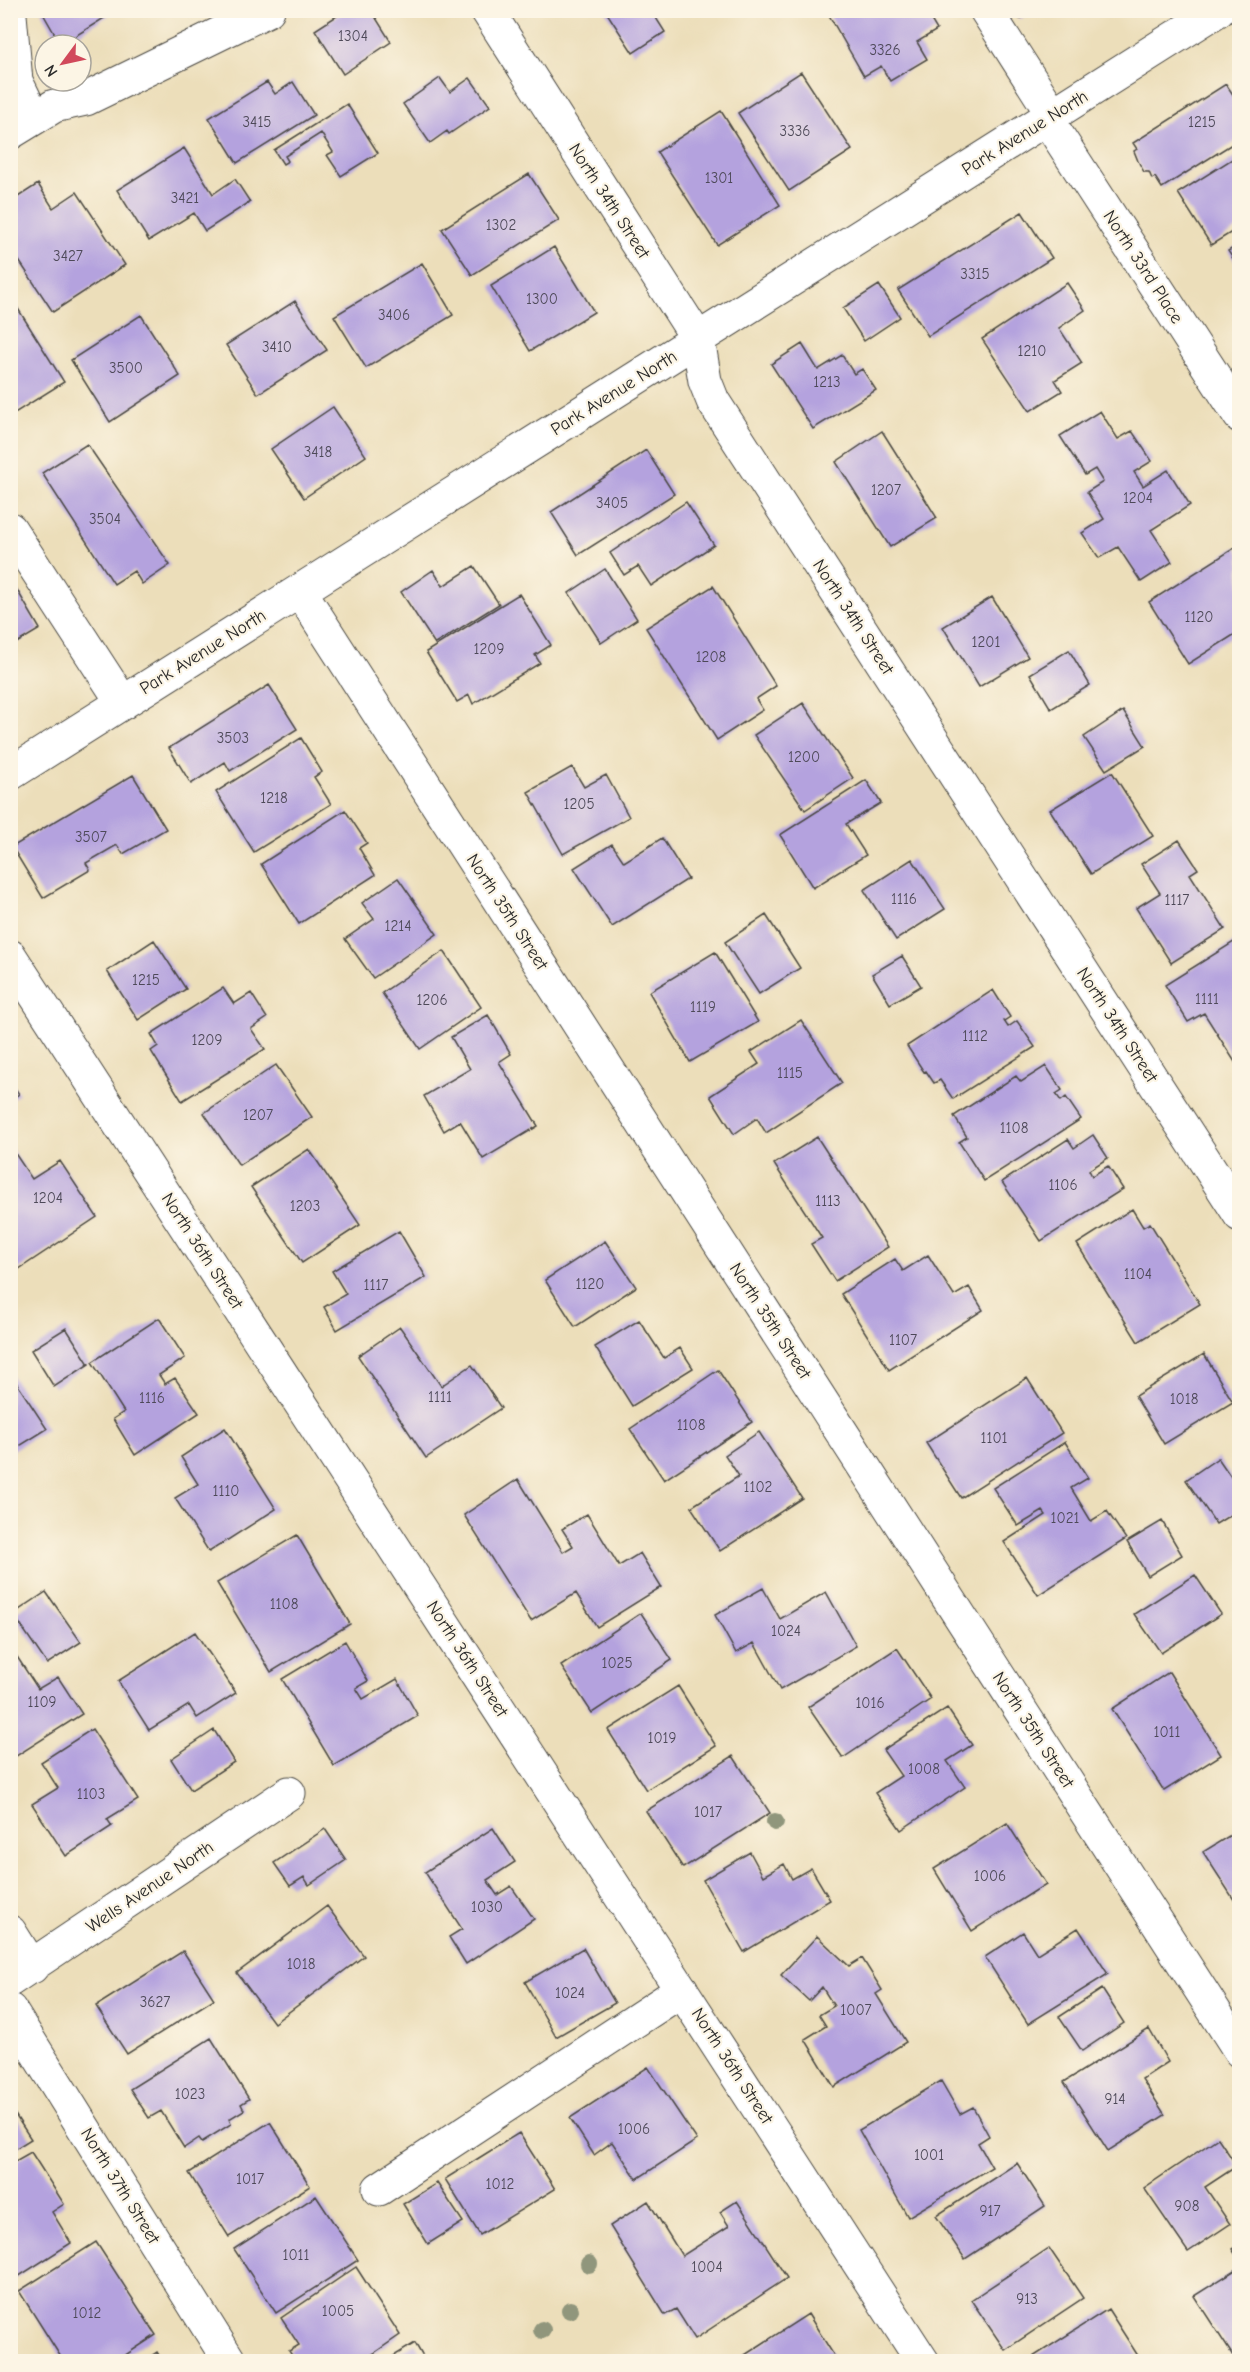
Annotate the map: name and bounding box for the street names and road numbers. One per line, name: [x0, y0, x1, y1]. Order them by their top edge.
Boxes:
street label: Park Avenue North: [958, 86, 1092, 180]
street label: North 34th Street: [564, 139, 654, 263]
street label: North 33rd Place: [1099, 206, 1187, 328]
street label: Park Avenue North: [547, 346, 681, 440]
street label: North 34th Street: [808, 555, 898, 679]
street label: Park Avenue North: [136, 605, 270, 699]
street label: North 35th Street: [462, 850, 553, 975]
street label: North 34th Street: [1072, 963, 1162, 1087]
street label: North 36th Street: [157, 1189, 248, 1314]
street label: North 35th Street: [725, 1259, 816, 1384]
street label: North 36th Street: [422, 1597, 513, 1722]
street label: North 35th Street: [988, 1668, 1079, 1793]
street label: Wells Avenue North: [82, 1837, 218, 1937]
street label: North 36th Street: [687, 2004, 778, 2129]
street label: North 37th Street: [76, 2124, 165, 2249]

